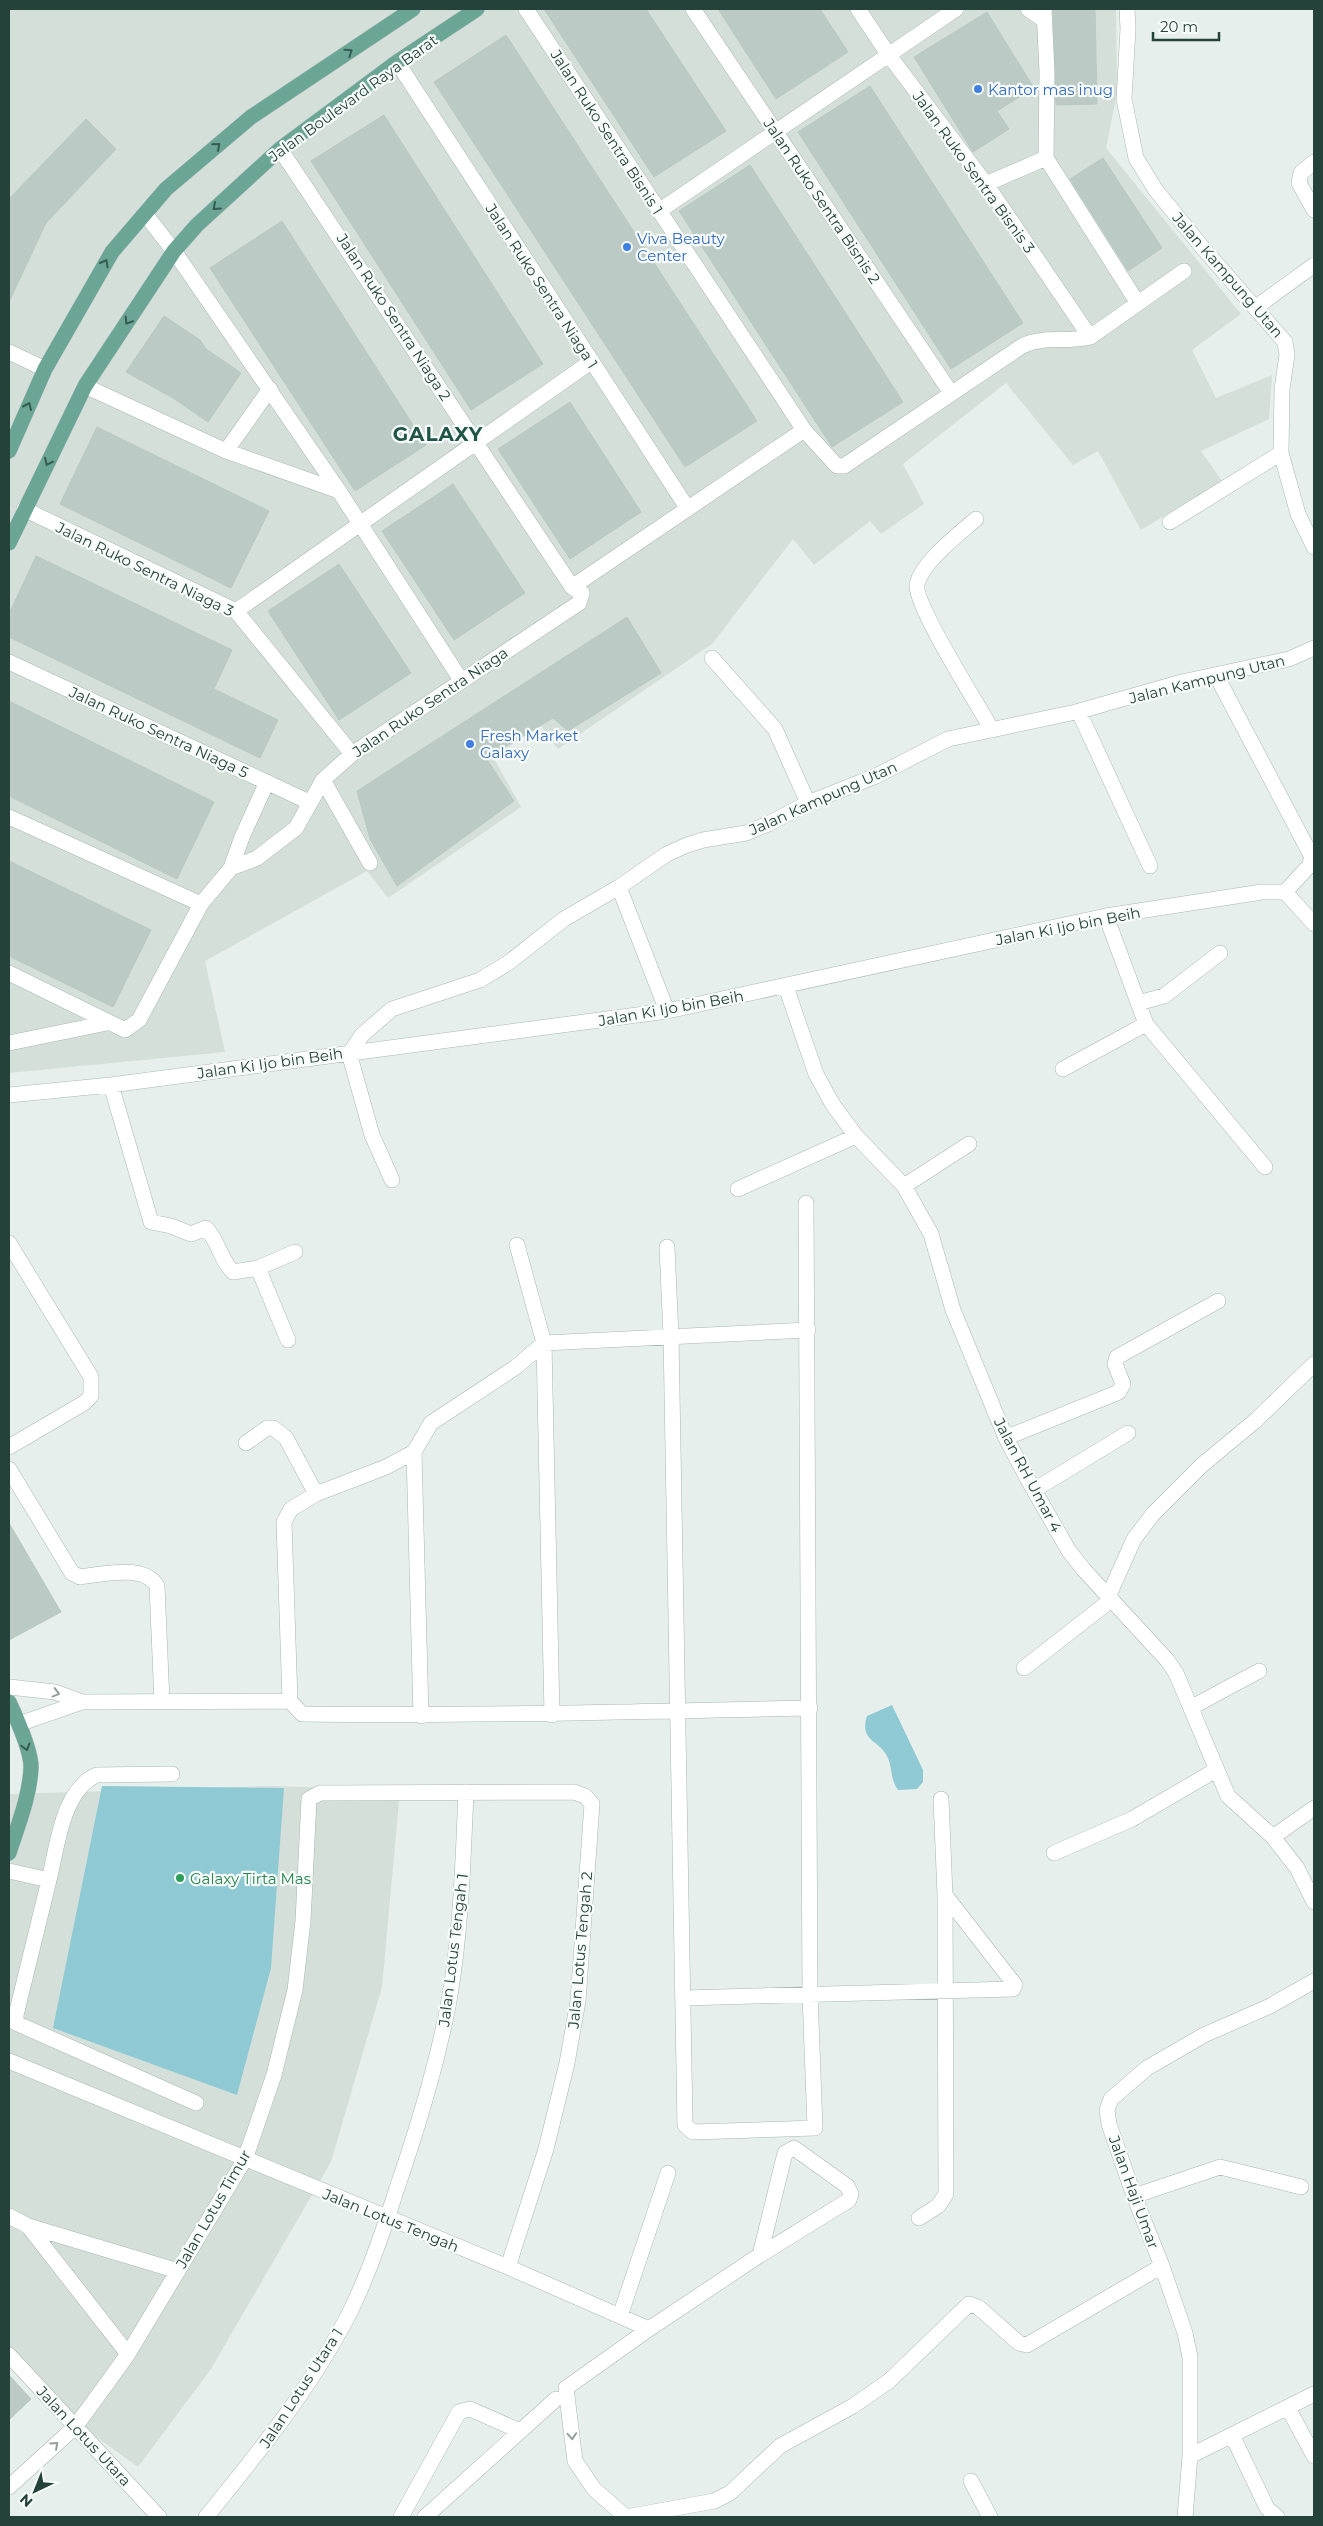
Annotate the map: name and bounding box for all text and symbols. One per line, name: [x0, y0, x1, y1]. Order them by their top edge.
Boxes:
scale bar: [1153, 10, 1219, 42]
text: 20 m: [1160, 17, 1198, 36]
street label: Jalan Boulevard Raya Barat: [264, 30, 441, 166]
street label: Jalan Ruko Sentra Bisnis 1: [546, 45, 667, 218]
one-way arrow: [343, 49, 352, 58]
place label: Kantor mas inug: [988, 80, 1113, 99]
marker: Kantor mas inug: [972, 83, 984, 95]
street label: Jalan Ruko Sentra Bisnis 3: [908, 87, 1039, 257]
street label: Jalan Ruko Sentra Bisnis 2: [759, 114, 885, 287]
one-way arrow: [211, 143, 220, 152]
street label: Jalan Ruko Sentra Niaga 1: [481, 199, 602, 372]
one-way arrow: [212, 201, 221, 210]
street label: Jalan Kampung Utan: [1168, 208, 1288, 342]
street label: Jalan Ruko Sentra Niaga 2: [332, 229, 455, 404]
place label: Viva Beauty Center: [637, 229, 725, 265]
marker: Viva Beauty Center: [621, 241, 633, 253]
one-way arrow: [99, 260, 109, 269]
one-way arrow: [125, 315, 134, 325]
one-way arrow: [22, 402, 33, 411]
district label: GALAXY: [393, 422, 483, 446]
one-way arrow: [44, 457, 54, 466]
street label: Jalan Ruko Sentra Niaga 3: [52, 517, 237, 620]
street label: Jalan Ruko Sentra Niaga: [348, 643, 511, 762]
street label: Jalan Kampung Utan: [1126, 650, 1287, 708]
street label: Jalan Ruko Sentra Niaga 5: [65, 682, 252, 782]
place label: Fresh Market Galaxy: [480, 726, 579, 762]
marker: Fresh Market Galaxy: [464, 738, 476, 750]
street label: Jalan Kampung Utan: [745, 757, 900, 840]
street label: Jalan Ki Ijo bin Beih: [993, 903, 1142, 950]
street label: Jalan Ki Ijo bin Beih: [596, 986, 745, 1030]
street label: Jalan Ki Ijo bin Beih: [195, 1043, 344, 1083]
street label: Jalan RH Umar 4: [989, 1414, 1066, 1536]
one-way arrow: [51, 1688, 59, 1698]
one-way arrow: [20, 1743, 30, 1751]
place label: Galaxy Tirta Mas: [190, 1869, 311, 1888]
street label: Jalan Lotus Tengah 2: [564, 1871, 596, 2030]
marker: Galaxy Tirta Mas: [174, 1872, 186, 1884]
street label: Jalan Lotus Tengah 1: [434, 1872, 472, 2029]
street label: Jalan Haji Umar: [1104, 2132, 1163, 2251]
street label: Jalan Lotus Timur: [171, 2146, 255, 2272]
street label: Jalan Lotus Tengah: [319, 2184, 462, 2256]
street label: Jalan Lotus Utara 1: [255, 2325, 347, 2452]
street label: Jalan Lotus Utara: [32, 2381, 135, 2490]
one-way arrow: [567, 2432, 578, 2440]
one-way arrow: [50, 2442, 59, 2451]
north arrow: [10, 2466, 60, 2516]
text: N: [16, 2490, 36, 2511]

